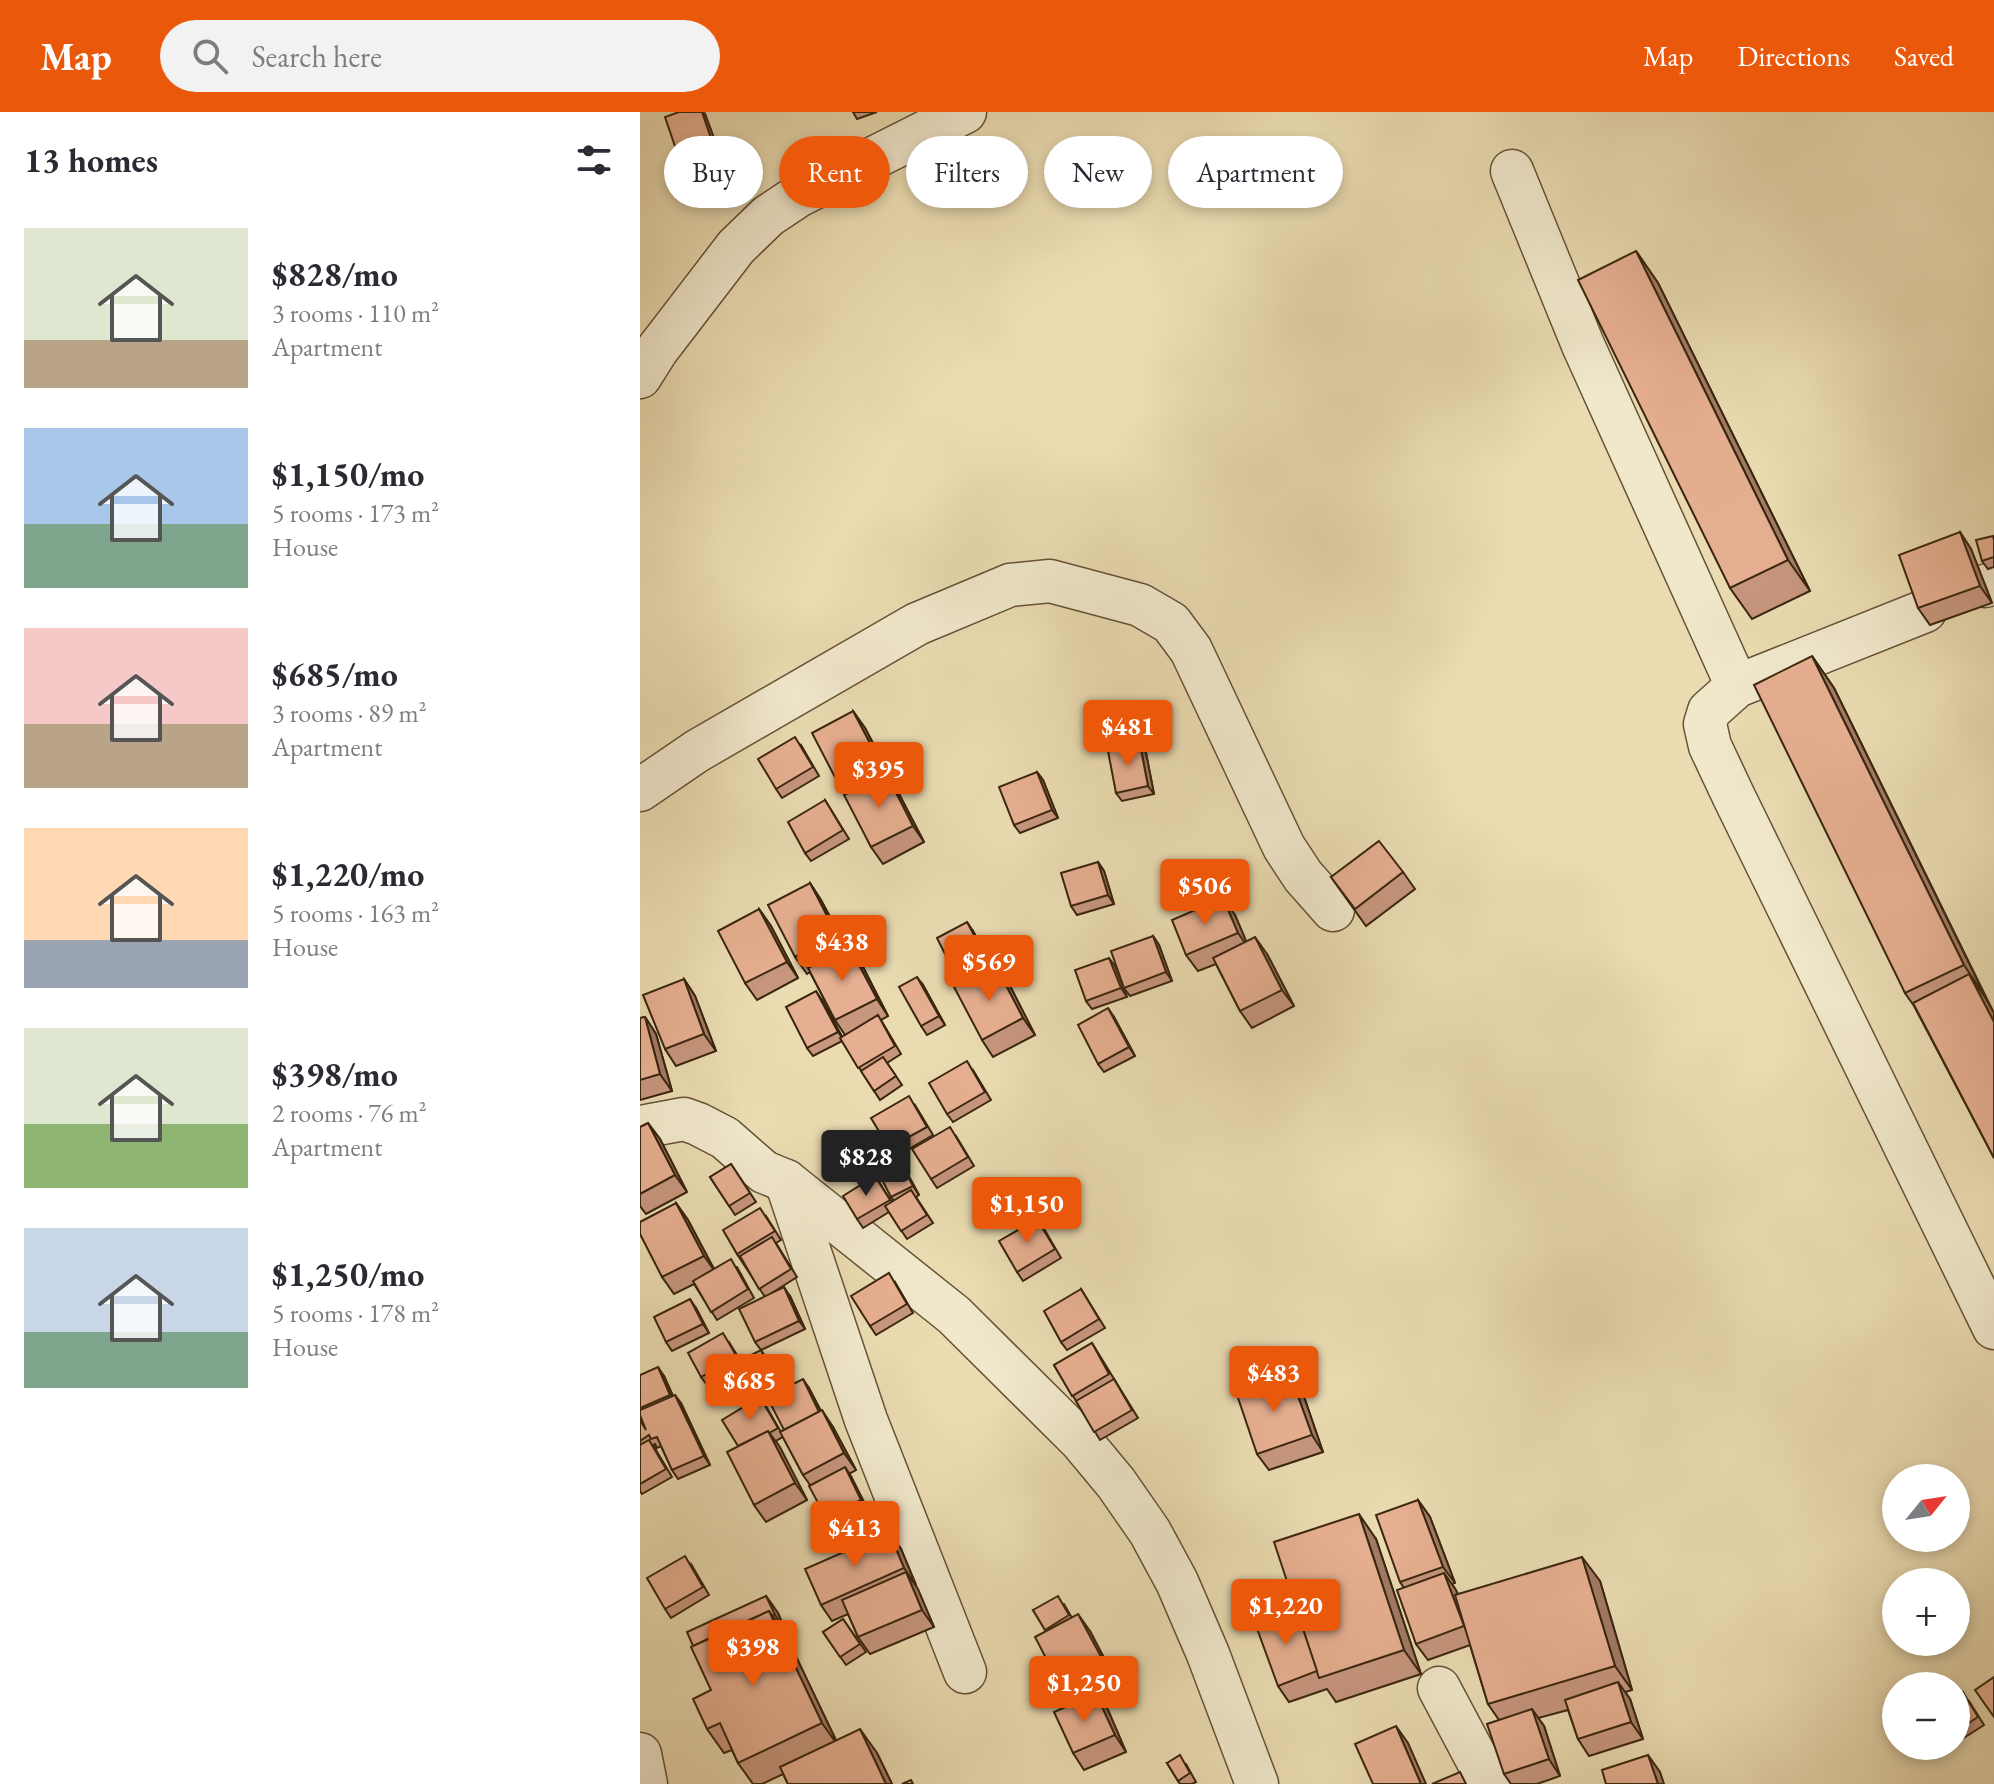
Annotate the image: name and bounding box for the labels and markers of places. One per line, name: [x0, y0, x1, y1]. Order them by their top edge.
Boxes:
pin: $481: [1081, 700, 1175, 768]
pin: $395: [832, 742, 926, 810]
pin: $506: [1158, 859, 1252, 927]
pin: $438: [795, 915, 889, 983]
pin: $569: [942, 935, 1036, 1003]
pin: $828: [819, 1130, 913, 1198]
pin: $1,150: [962, 1177, 1092, 1245]
pin: $483: [1227, 1346, 1321, 1414]
pin: $685: [703, 1354, 797, 1422]
pin: $413: [808, 1501, 902, 1569]
pin: $1,220: [1221, 1579, 1351, 1647]
pin: $398: [706, 1620, 800, 1688]
pin: $1,250: [1019, 1656, 1149, 1724]

